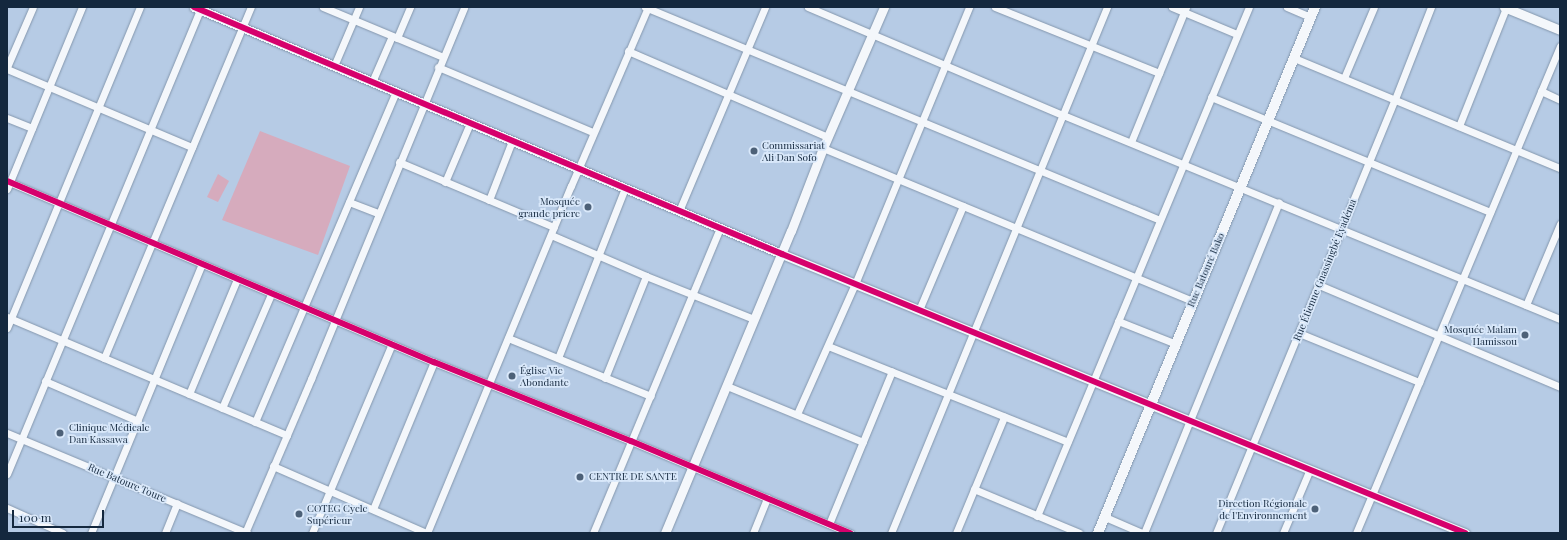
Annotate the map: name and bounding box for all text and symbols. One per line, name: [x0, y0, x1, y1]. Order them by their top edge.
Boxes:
place label: Commissariat Ali Dan Sofo: [762, 139, 825, 162]
marker: Commissariat Ali Dan Sofo: [749, 146, 759, 156]
place label: Mosquée grande priere: [518, 195, 580, 218]
street label: Rue Étienne Gnassingbé Eyadéma: [1291, 197, 1359, 343]
marker: Mosquée grande priere: [583, 202, 593, 212]
street label: Rue Batouré Bako: [1185, 231, 1227, 309]
place label: Mosquée Malam Hamissou: [1444, 323, 1517, 346]
marker: Mosquée Malam Hamissou: [1520, 330, 1530, 340]
place label: Église Vie Abondante: [520, 364, 569, 388]
marker: Église Vie Abondante: [507, 371, 517, 381]
place label: Clinique Médicale Dan Kassawa: [69, 421, 150, 444]
marker: Clinique Médicale Dan Kassawa: [54, 427, 66, 439]
street label: Rue Batoure Toure: [86, 461, 168, 505]
marker: CENTRE DE SANTE: [574, 471, 586, 483]
place label: CENTRE DE SANTE: [589, 471, 677, 483]
place label: Direction Régionale de l'Environnement: [1218, 497, 1307, 520]
scale bar: [14, 502, 106, 528]
place label: COTEG Cycle Supérieur: [307, 502, 368, 526]
marker: Direction Régionale de l'Environnement: [1310, 504, 1320, 514]
text: 100 m: [19, 509, 51, 525]
marker: COTEG Cycle Supérieur: [294, 509, 304, 519]

